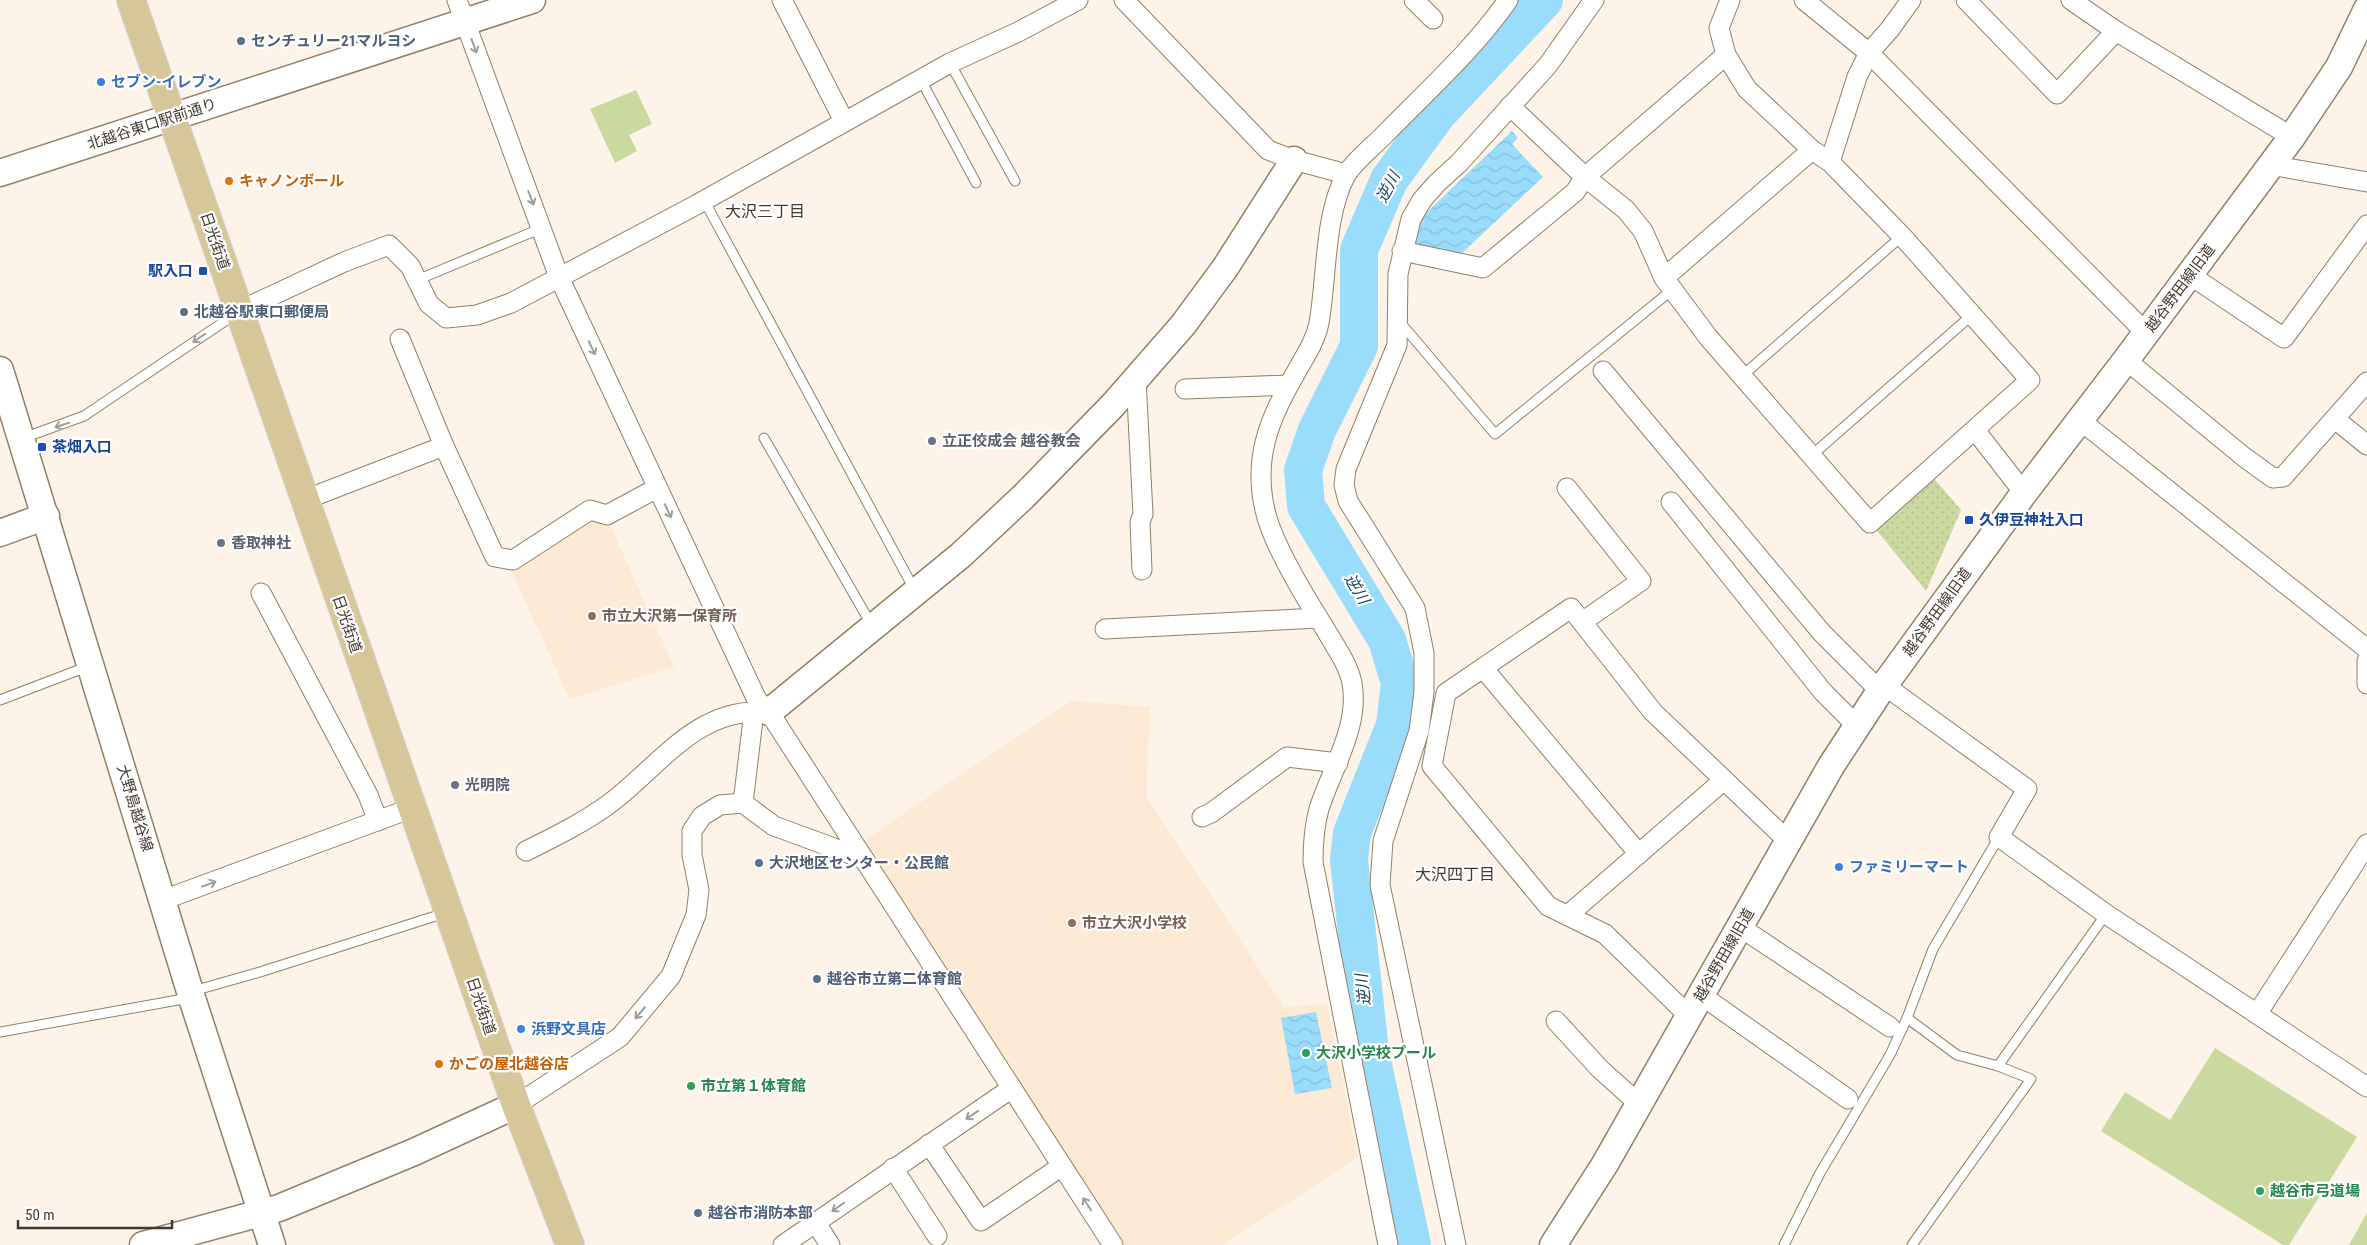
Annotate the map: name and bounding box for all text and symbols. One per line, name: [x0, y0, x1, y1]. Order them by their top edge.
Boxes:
place label: センチュリー21マルヨシ: [251, 32, 416, 50]
marker: センチュリー21マルヨシ: [235, 35, 247, 47]
one-way arrow: [470, 37, 479, 53]
place label: セブン-イレブン: [111, 73, 221, 91]
marker: セブン-イレブン: [95, 76, 107, 88]
street label: 北越谷東口駅前通り: [85, 95, 219, 153]
water label: 逆川: [1372, 167, 1405, 206]
place label: キャノンボール: [239, 172, 344, 190]
marker: キャノンボール: [223, 175, 235, 187]
one-way arrow: [527, 190, 536, 205]
district label: 大沢三丁目: [725, 202, 805, 221]
street label: 日光街道: [197, 210, 233, 272]
street label: 越谷野田線旧道: [2141, 241, 2219, 336]
place label: 駅入口: [148, 262, 193, 280]
marker: 駅入口: [197, 265, 209, 277]
place label: 北越谷駅東口郵便局: [194, 303, 329, 321]
marker: 北越谷駅東口郵便局: [178, 306, 190, 318]
one-way arrow: [192, 334, 206, 344]
one-way arrow: [588, 340, 597, 355]
one-way arrow: [54, 421, 70, 430]
place label: 立正佼成会 越谷教会: [942, 432, 1080, 450]
marker: 立正佼成会 越谷教会: [926, 435, 938, 447]
place label: 茶畑入口: [52, 438, 112, 456]
marker: 茶畑入口: [36, 441, 48, 453]
one-way arrow: [663, 504, 673, 519]
place label: 久伊豆神社入口: [1979, 511, 2084, 529]
marker: 久伊豆神社入口: [1963, 514, 1975, 526]
place label: 香取神社: [231, 534, 291, 552]
marker: 香取神社: [215, 537, 227, 549]
street label: 越谷野田線旧道: [1898, 564, 1975, 661]
water label: 逆川: [1341, 570, 1374, 609]
street label: 日光街道: [329, 593, 365, 655]
place label: 市立大沢第一保育所: [602, 607, 737, 625]
marker: 市立大沢第一保育所: [586, 610, 598, 622]
street label: 大野島越谷線: [113, 762, 157, 854]
place label: 光明院: [465, 776, 510, 794]
marker: 光明院: [449, 779, 461, 791]
place label: 大沢地区センター・公民館: [769, 854, 949, 872]
marker: 大沢地区センター・公民館: [753, 857, 765, 869]
place label: ファミリーマート: [1849, 858, 1969, 876]
marker: ファミリーマート: [1833, 861, 1845, 873]
district label: 大沢四丁目: [1415, 865, 1495, 884]
one-way arrow: [201, 879, 216, 888]
street label: 越谷野田線旧道: [1689, 905, 1758, 1006]
place label: 市立大沢小学校: [1082, 914, 1187, 932]
marker: 市立大沢小学校: [1066, 917, 1078, 929]
place label: 越谷市立第二体育館: [827, 970, 962, 988]
water label: 逆川: [1352, 971, 1374, 1007]
marker: 越谷市立第二体育館: [811, 973, 823, 985]
street label: 日光街道: [463, 975, 499, 1037]
one-way arrow: [635, 1006, 646, 1019]
place label: 浜野文具店: [531, 1020, 606, 1038]
marker: 浜野文具店: [515, 1023, 527, 1035]
place label: 大沢小学校プール: [1316, 1044, 1436, 1062]
marker: 大沢小学校プール: [1300, 1047, 1312, 1059]
place label: かごの屋北越谷店: [449, 1055, 569, 1073]
marker: かごの屋北越谷店: [433, 1058, 445, 1070]
place label: 市立第１体育館: [701, 1077, 806, 1095]
marker: 市立第１体育館: [685, 1080, 697, 1092]
one-way arrow: [965, 1110, 979, 1120]
place label: 越谷市弓道場: [2270, 1182, 2360, 1200]
marker: 越谷市弓道場: [2254, 1185, 2266, 1197]
one-way arrow: [1082, 1197, 1092, 1211]
scale bar: [18, 1198, 171, 1230]
one-way arrow: [831, 1202, 845, 1212]
place label: 越谷市消防本部: [708, 1204, 813, 1222]
text: 50 m: [25, 1206, 55, 1224]
marker: 越谷市消防本部: [692, 1207, 704, 1219]

